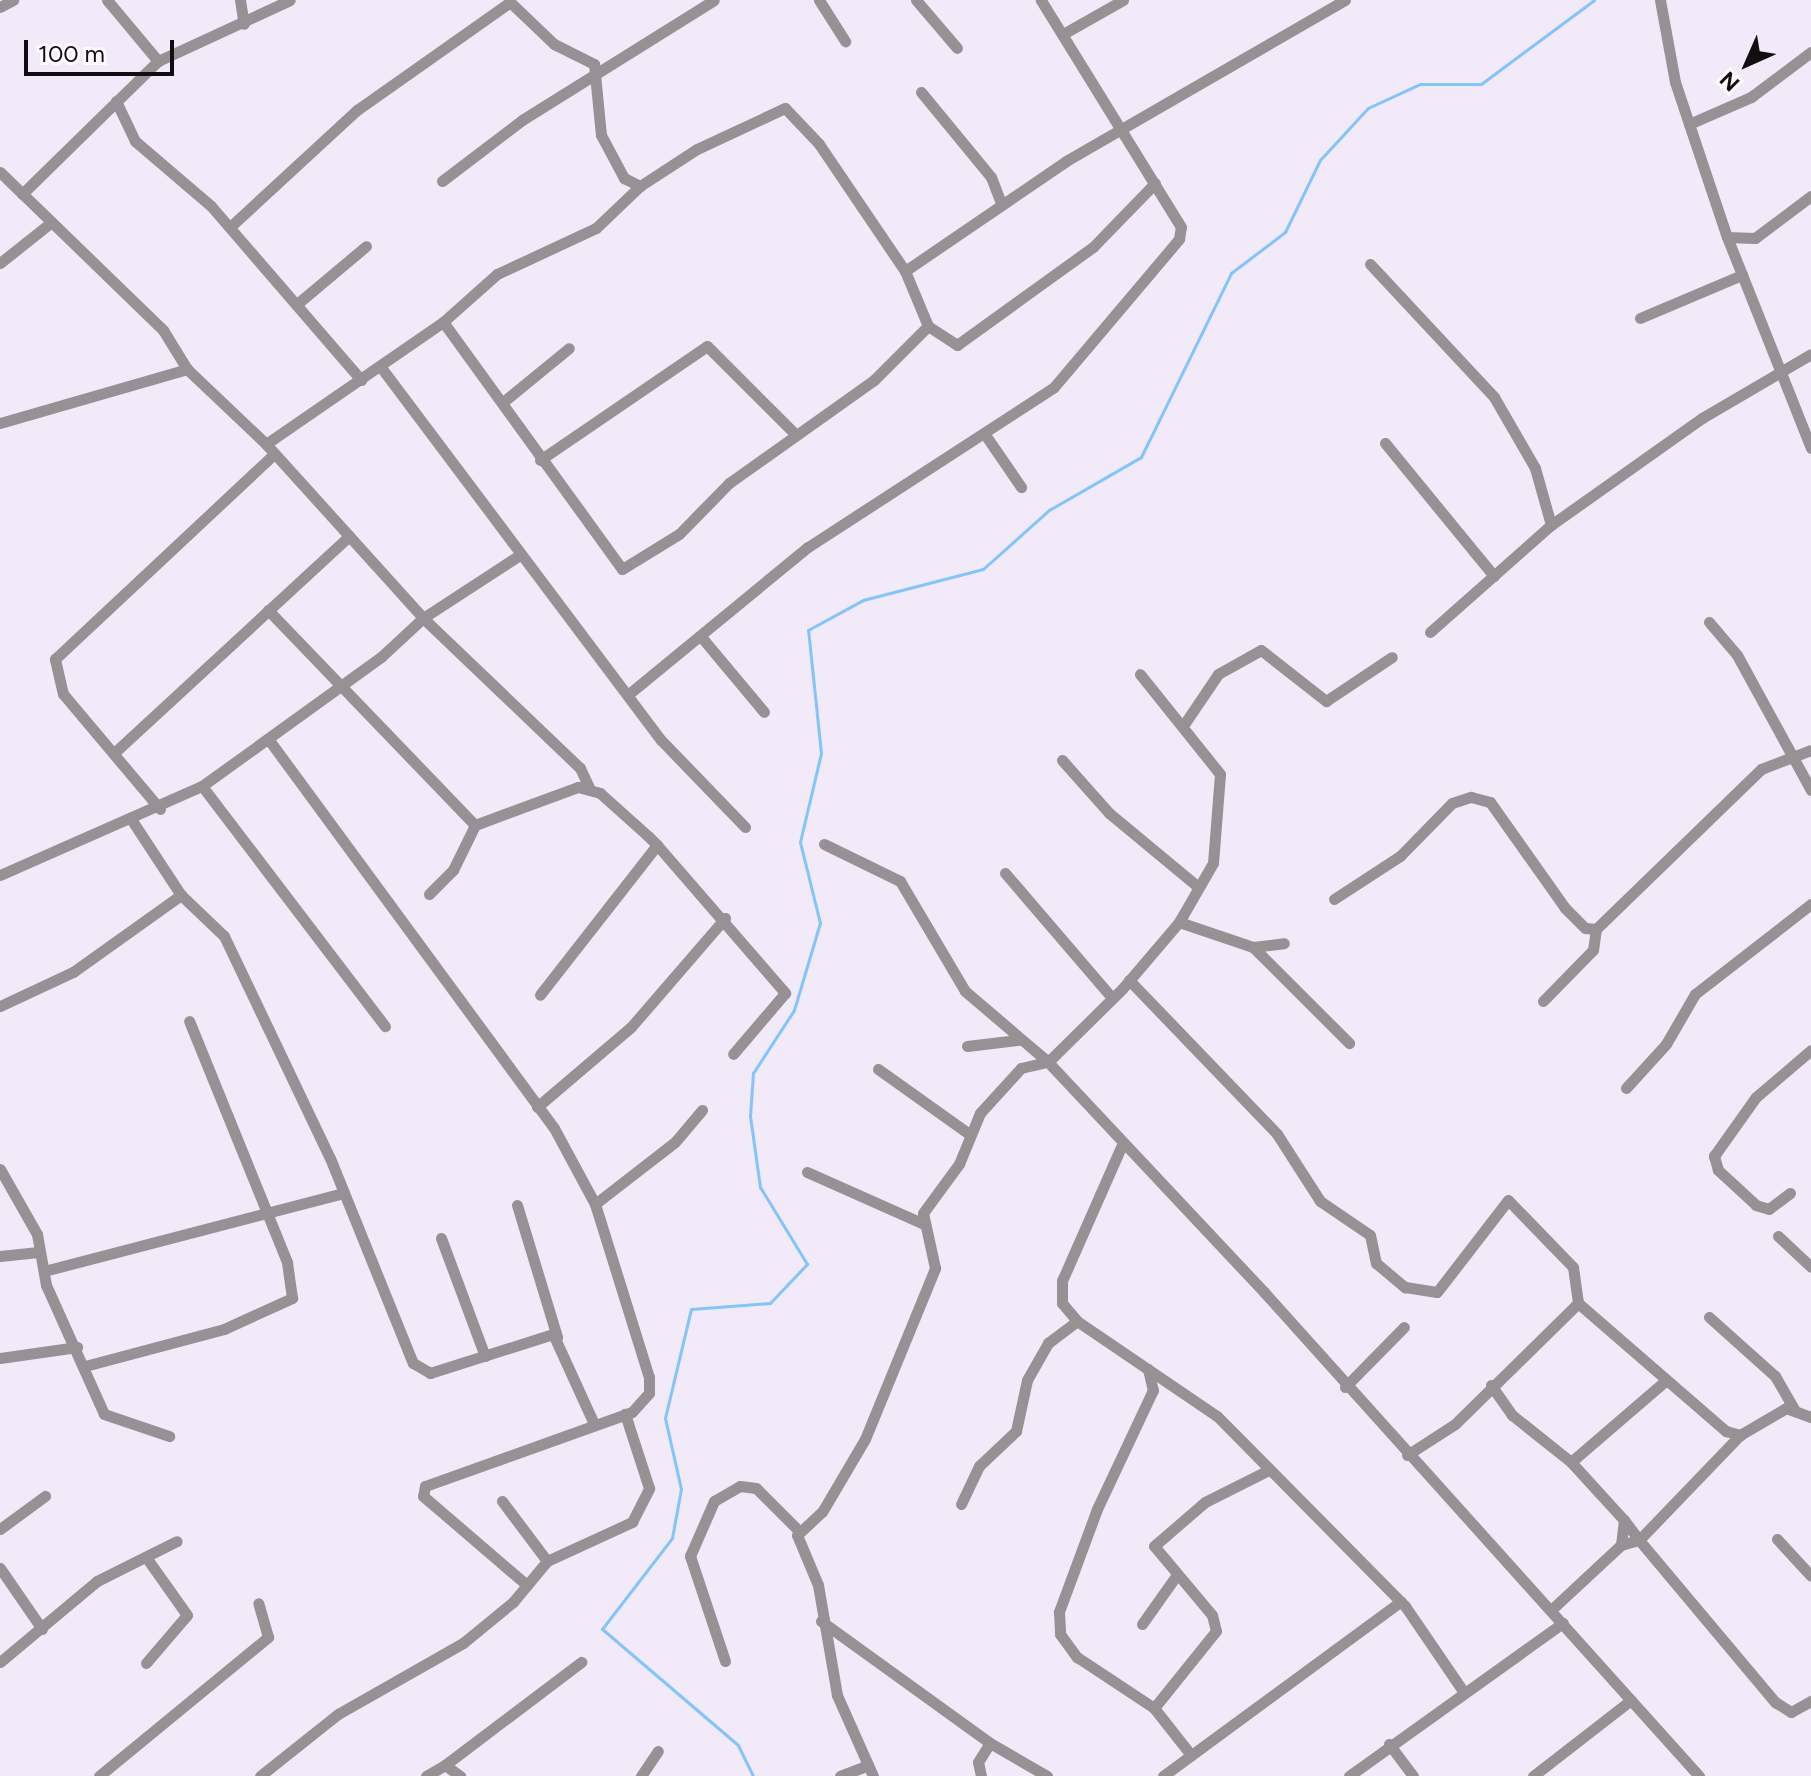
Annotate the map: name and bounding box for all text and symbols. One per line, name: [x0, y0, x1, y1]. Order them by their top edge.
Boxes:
scale bar: [28, 24, 178, 74]
north arrow: [1707, 24, 1787, 104]
text: 100 m: [38, 39, 105, 68]
text: N: [1714, 66, 1745, 97]

